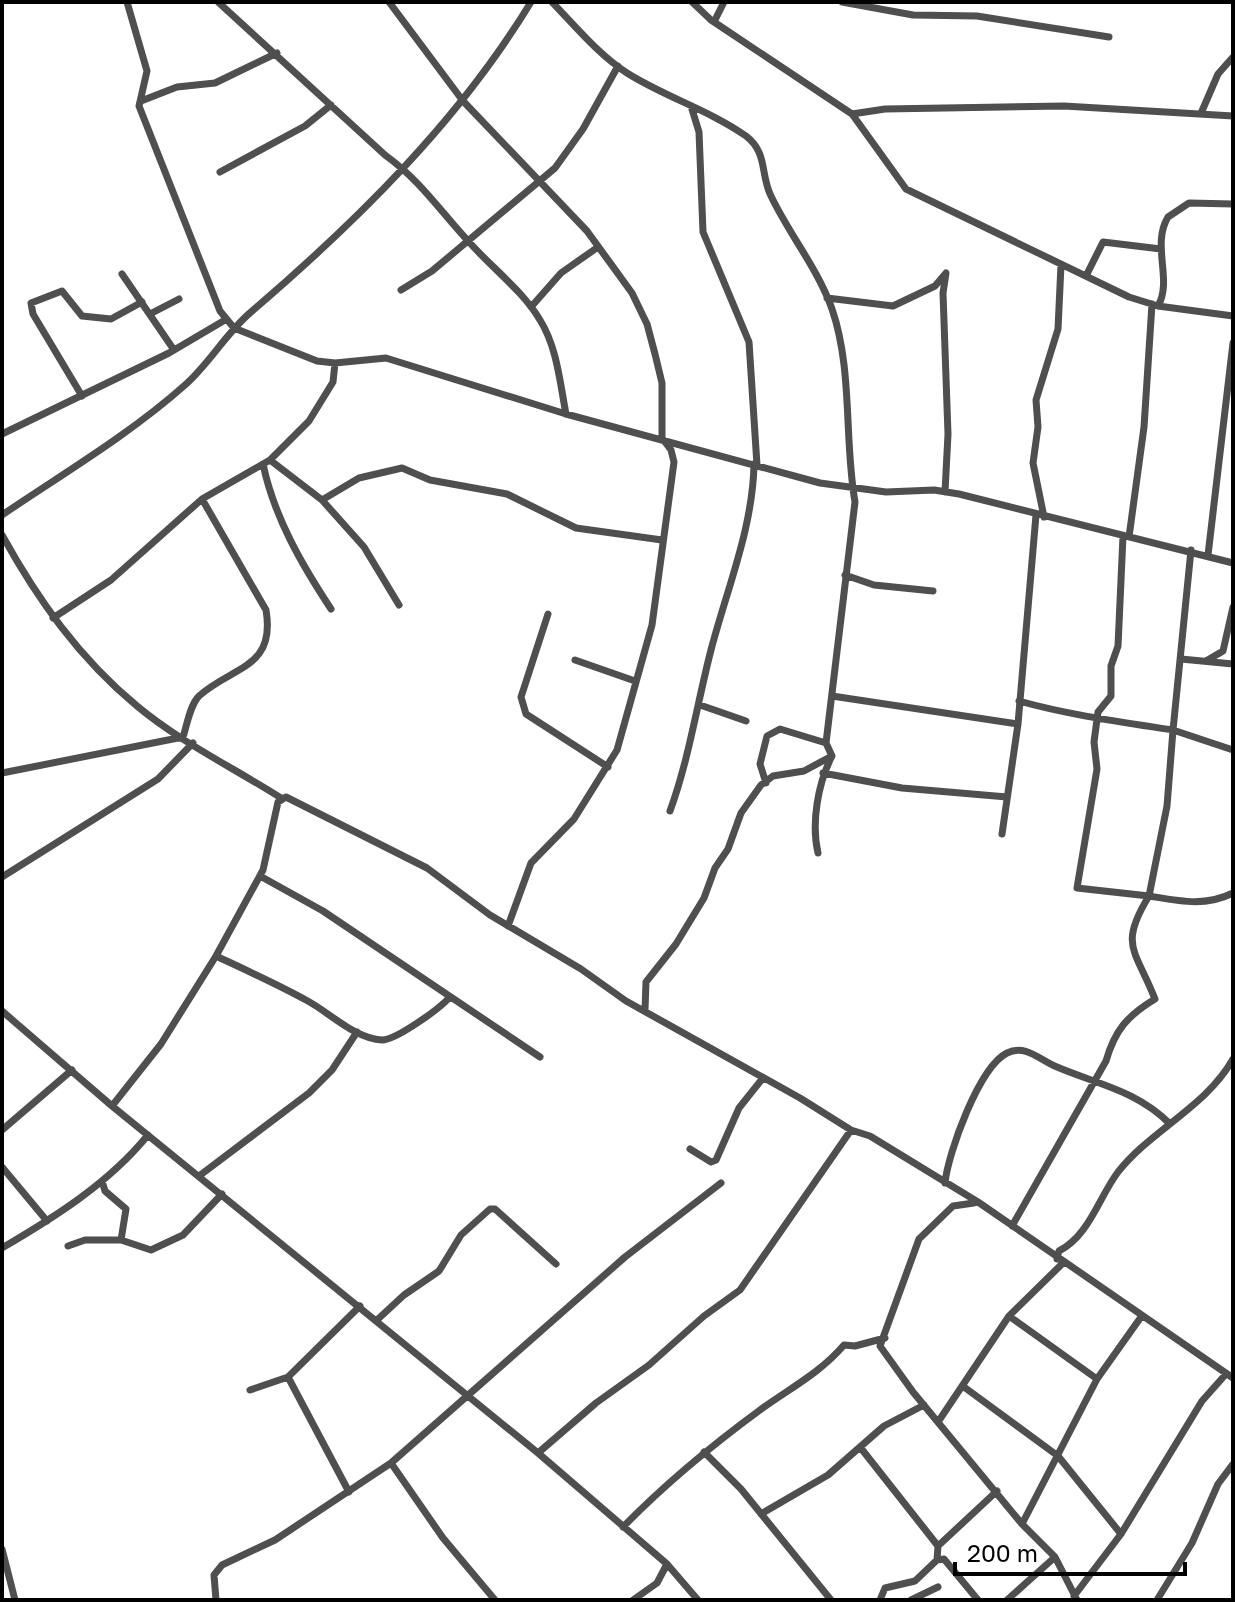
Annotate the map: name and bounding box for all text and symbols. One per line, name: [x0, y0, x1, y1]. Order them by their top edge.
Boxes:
scale bar: [955, 1526, 1185, 1576]
text: 200 m: [967, 1538, 1038, 1567]

